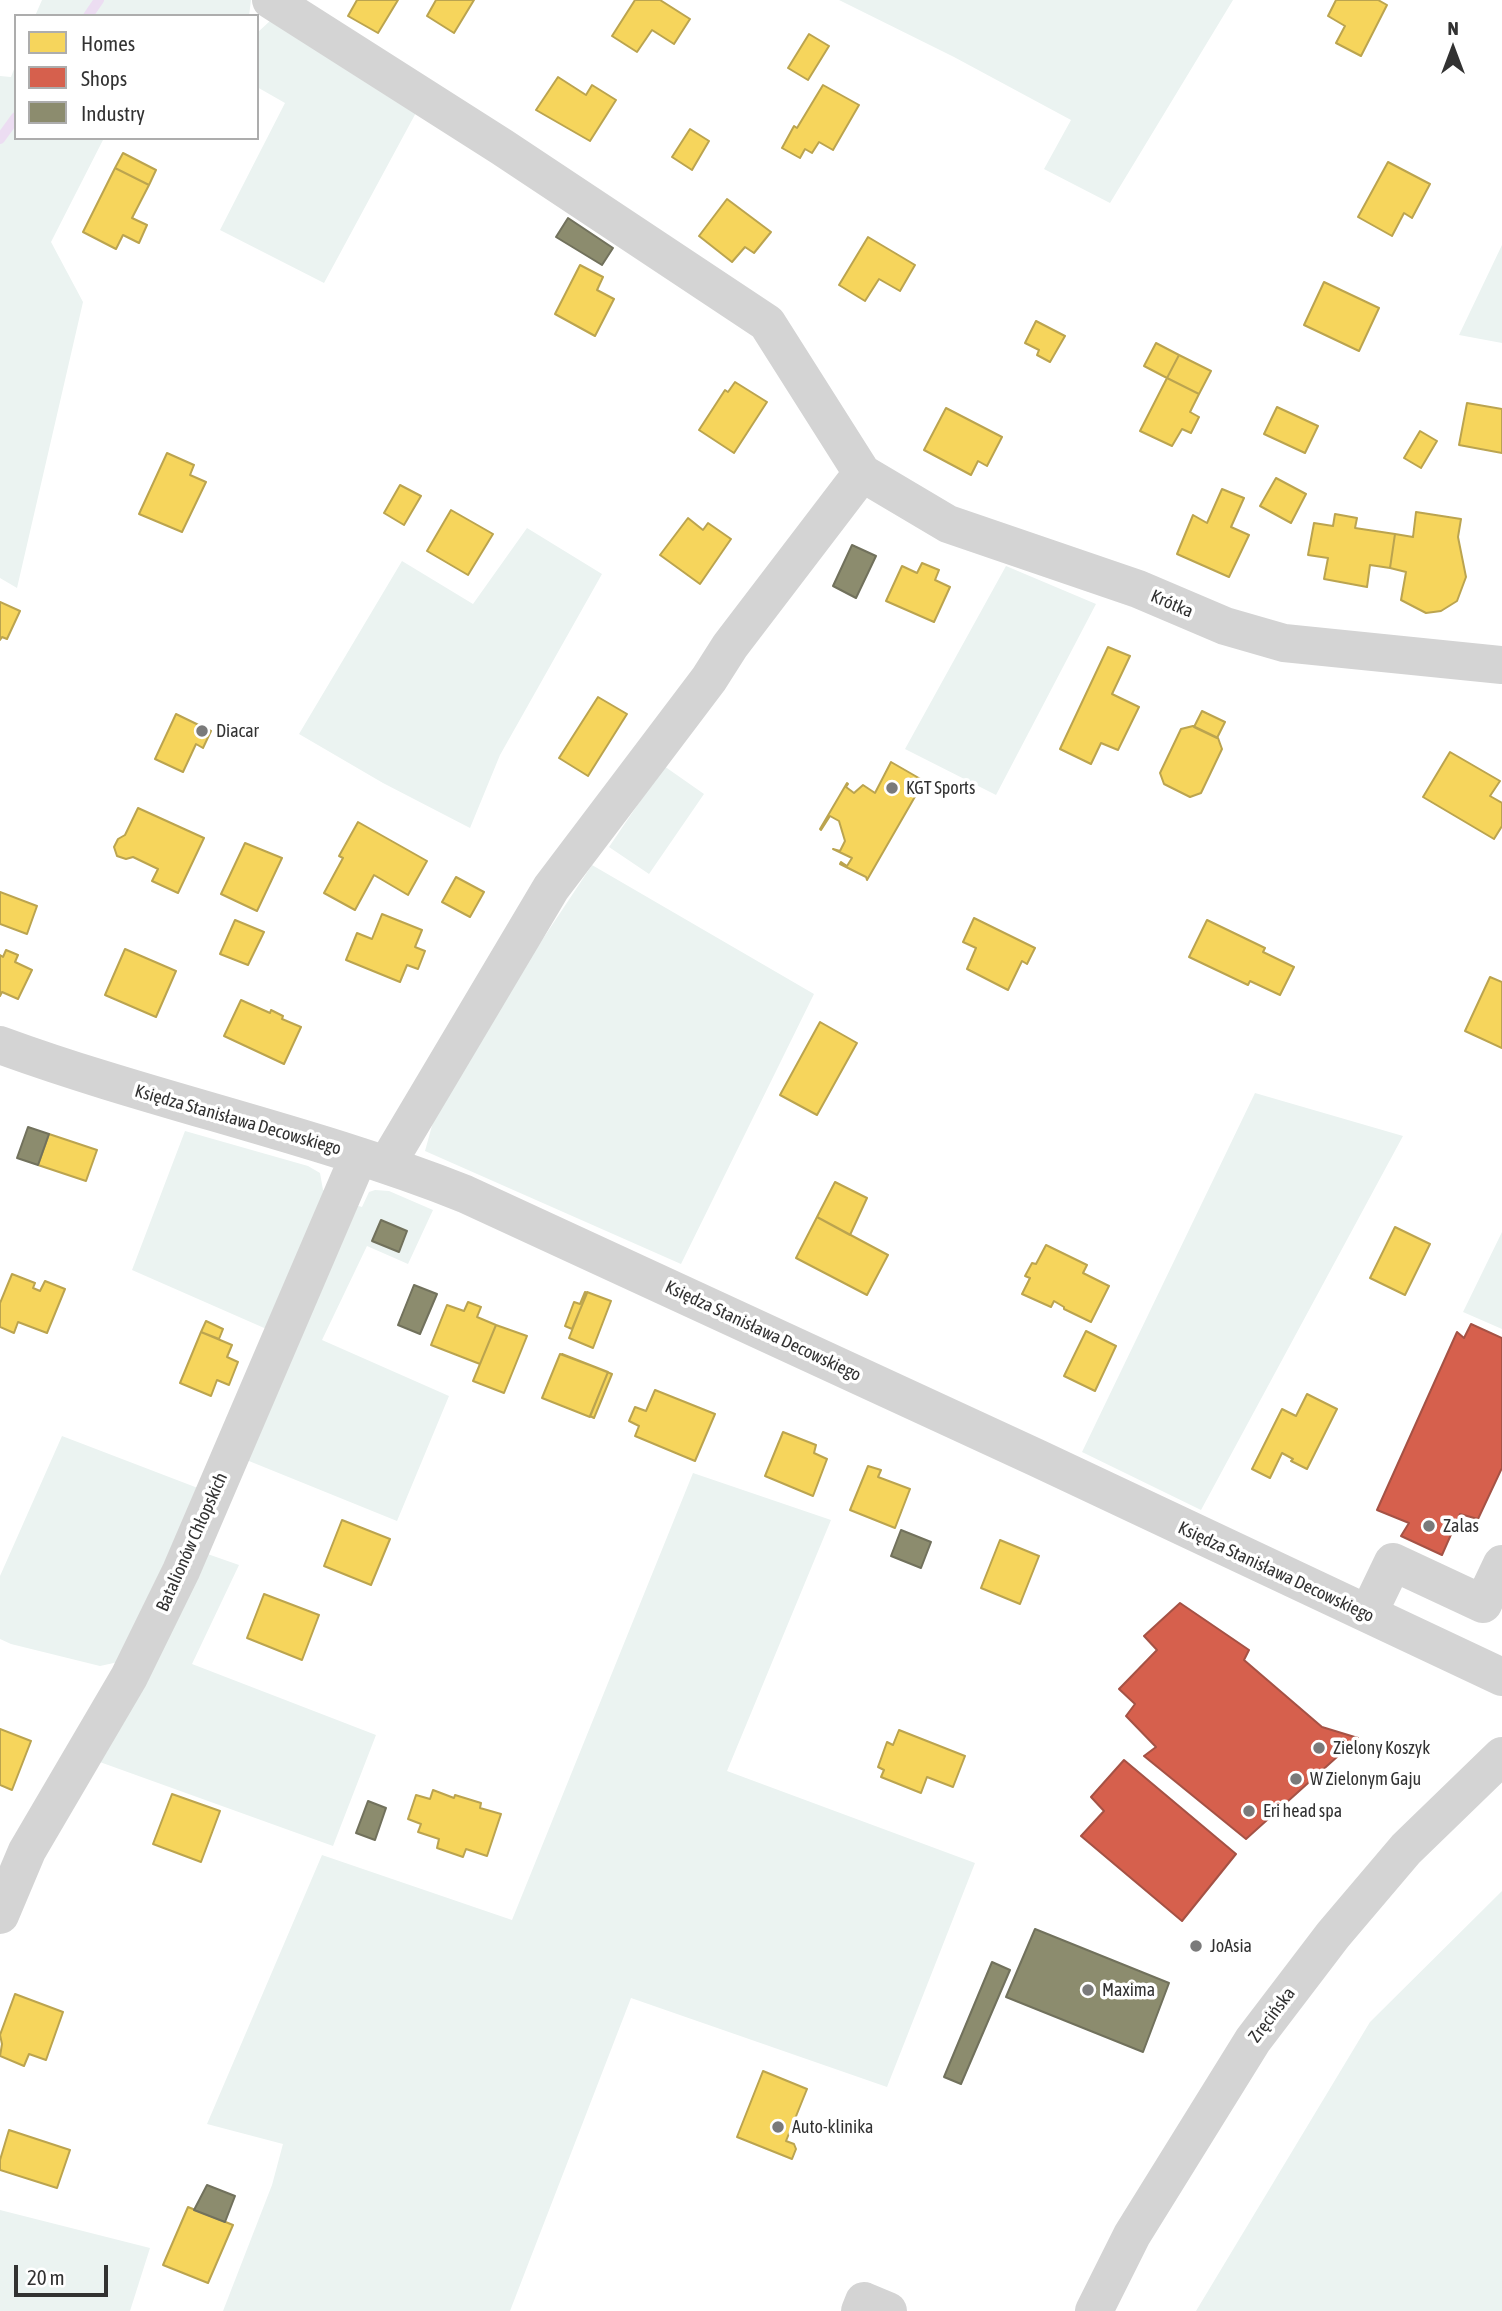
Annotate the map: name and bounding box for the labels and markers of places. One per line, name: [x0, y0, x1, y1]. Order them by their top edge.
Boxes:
place label: Diacar: [216, 720, 259, 742]
marker: Diacar: [194, 723, 210, 739]
place label: KGT Sports: [906, 777, 975, 799]
marker: KGT Sports: [884, 780, 900, 796]
place label: Zalas: [1443, 1515, 1479, 1537]
marker: Zalas: [1421, 1518, 1437, 1534]
place label: Zielony Koszyk: [1333, 1737, 1430, 1759]
marker: Zielony Koszyk: [1311, 1740, 1327, 1756]
place label: W Zielonym Gaju: [1310, 1768, 1421, 1790]
marker: W Zielonym Gaju: [1288, 1771, 1304, 1787]
place label: Eri head spa: [1263, 1800, 1342, 1822]
marker: Eri head spa: [1241, 1803, 1257, 1819]
place label: JoAsia: [1210, 1935, 1252, 1957]
marker: JoAsia: [1188, 1938, 1204, 1954]
place label: Maxima: [1102, 1979, 1155, 2001]
marker: Maxima: [1080, 1982, 1096, 1998]
place label: Auto-klinika: [792, 2116, 873, 2138]
marker: Auto-klinika: [770, 2119, 786, 2135]

